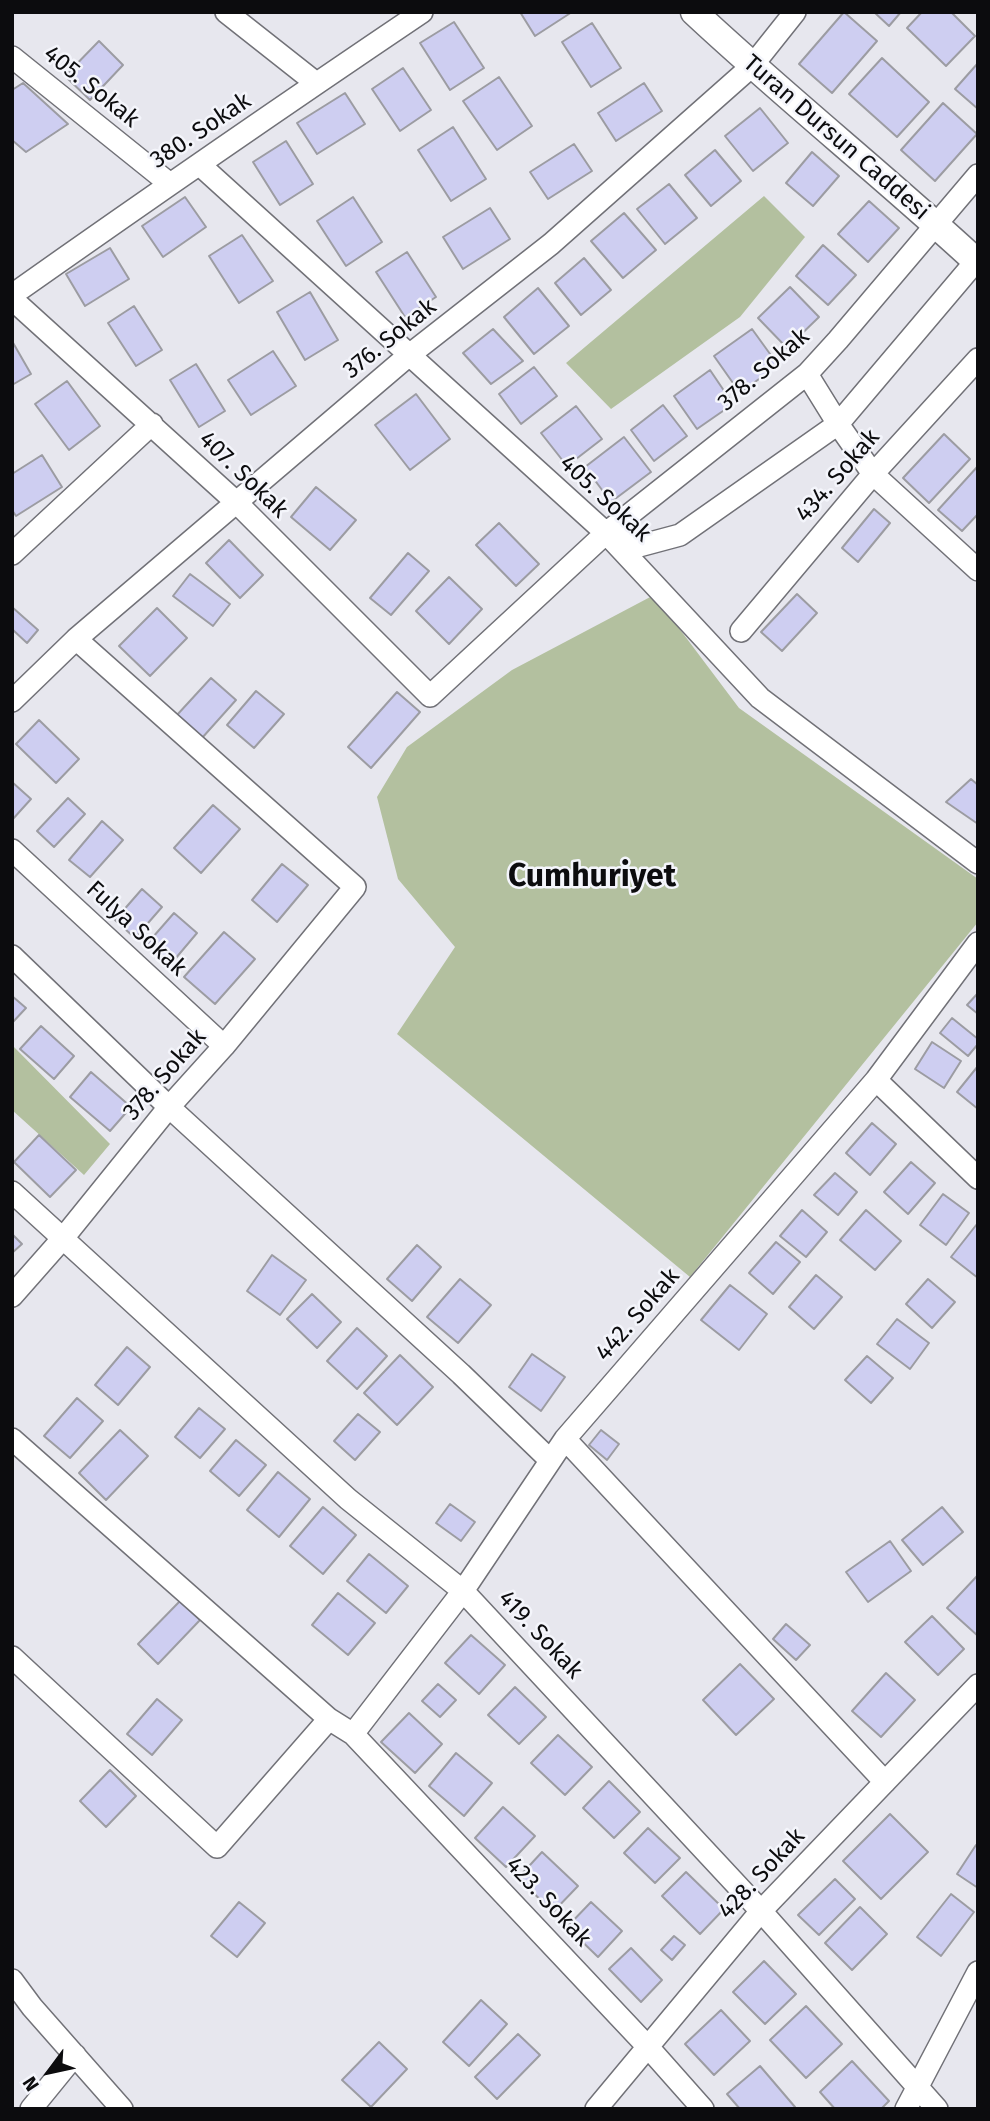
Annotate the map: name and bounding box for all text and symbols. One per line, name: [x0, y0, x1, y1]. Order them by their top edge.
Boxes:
street label: 405. Sokak: [37, 40, 145, 134]
street label: Turan Dursun Caddesi: [737, 49, 935, 227]
street label: 380. Sokak: [145, 87, 257, 175]
street label: 376. Sokak: [338, 293, 442, 385]
street label: 378. Sokak: [712, 322, 816, 418]
street label: 434. Sokak: [790, 424, 886, 528]
street label: 407. Sokak: [192, 425, 294, 525]
street label: 405. Sokak: [553, 449, 657, 549]
district label: Cumhuriyet: [508, 858, 676, 896]
street label: Fulya Sokak: [80, 875, 192, 983]
street label: 378. Sokak: [117, 1023, 213, 1127]
street label: 442. Sokak: [590, 1263, 686, 1367]
street label: 419. Sokak: [492, 1585, 588, 1685]
street label: 428. Sokak: [713, 1823, 811, 1925]
street label: 423. Sokak: [499, 1851, 597, 1953]
north arrow: [14, 2037, 84, 2107]
text: N: [18, 2072, 44, 2095]

